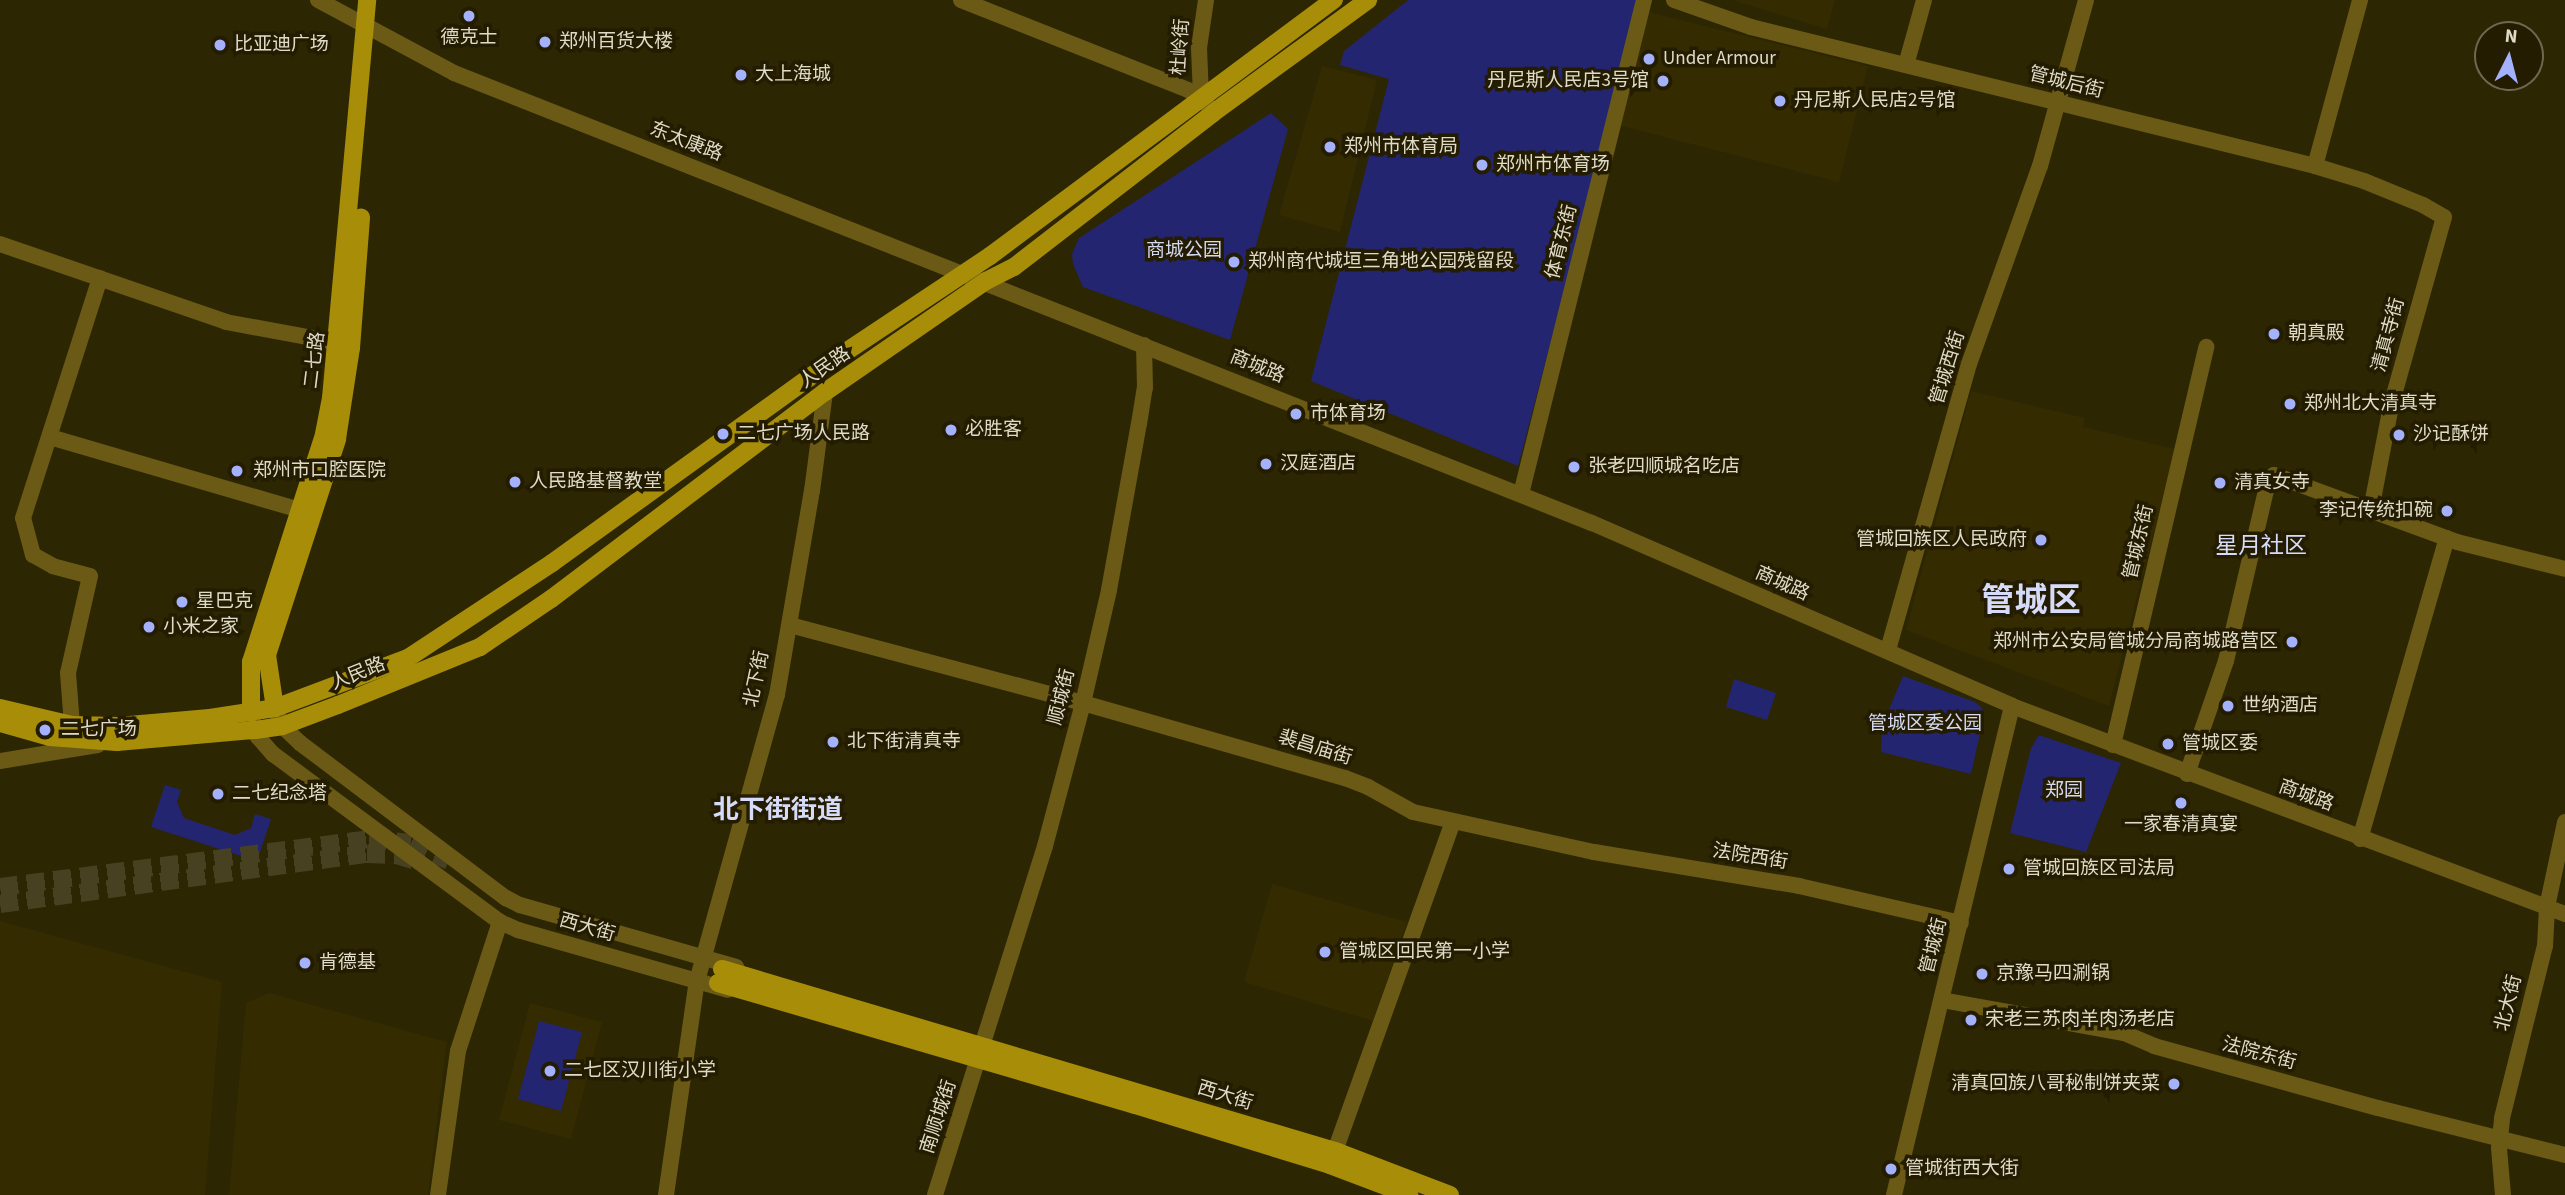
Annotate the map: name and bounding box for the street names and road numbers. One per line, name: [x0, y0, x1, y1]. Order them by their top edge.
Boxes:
street label: 杜岭街: [1168, 18, 1194, 76]
street label: 管城后街: [2026, 63, 2106, 103]
street label: 东太康路: [646, 118, 726, 166]
street label: 体育东街: [1542, 202, 1582, 282]
street label: 清真寺街: [2368, 295, 2410, 375]
street label: 管城西街: [1926, 328, 1970, 408]
street label: 二七路: [300, 330, 330, 390]
street label: 人民路: [795, 342, 855, 394]
street label: 商城路: [1226, 346, 1288, 388]
street label: 管城东街: [2119, 502, 2159, 582]
street label: 商城路: [1751, 562, 1813, 606]
street label: 北下街: [740, 649, 774, 709]
street label: 人民路: [327, 653, 389, 695]
street label: 顺城街: [1044, 667, 1080, 727]
street label: 裴昌庙街: [1275, 726, 1355, 770]
street label: 商城路: [2275, 776, 2337, 816]
street label: 法院西街: [1711, 840, 1789, 874]
street label: 西大街: [556, 909, 618, 947]
street label: 管城街: [1916, 916, 1952, 976]
street label: 北大街: [2491, 973, 2527, 1033]
street label: 法院东街: [2219, 1033, 2299, 1075]
street label: 南顺城街: [916, 1077, 962, 1157]
street label: 西大街: [1194, 1077, 1256, 1115]

